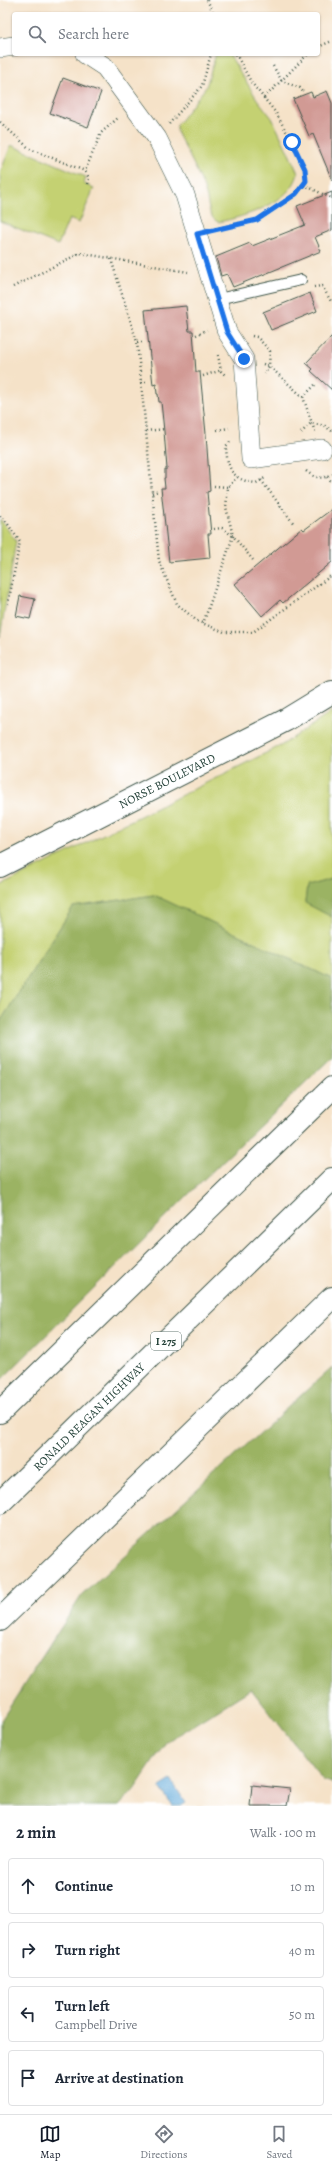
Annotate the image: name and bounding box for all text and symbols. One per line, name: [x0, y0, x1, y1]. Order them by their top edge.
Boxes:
search box: [12, 12, 320, 56]
icon: search: [26, 23, 48, 45]
text: Search here: [58, 24, 129, 44]
route start: [283, 133, 301, 151]
route end: [235, 350, 253, 368]
street label: NORSE BOULEVARD: [116, 750, 218, 812]
road number: I 275: [151, 1332, 181, 1350]
street label: RONALD REAGAN HIGHWAY: [30, 1359, 149, 1475]
text: 2 min: [16, 1821, 56, 1844]
text: Walk · 100 m: [250, 1824, 316, 1841]
icon: ahead: [17, 1875, 39, 1897]
text: Continue: [55, 1876, 113, 1896]
text: 10 m: [290, 1878, 315, 1895]
icon: right: [17, 1939, 39, 1961]
text: Turn right: [55, 1940, 120, 1960]
text: 40 m: [289, 1942, 315, 1959]
text: Turn left: [55, 1996, 110, 2016]
icon: left: [17, 2003, 39, 2025]
text: 50 m: [289, 2006, 315, 2023]
text: Campbell Drive: [55, 2016, 137, 2033]
icon: arrive: [17, 2067, 39, 2089]
text: Arrive at destination: [55, 2068, 184, 2088]
tab: Map: [39, 2123, 61, 2162]
tab: Directions: [140, 2123, 188, 2162]
tab: Saved: [266, 2123, 293, 2162]

